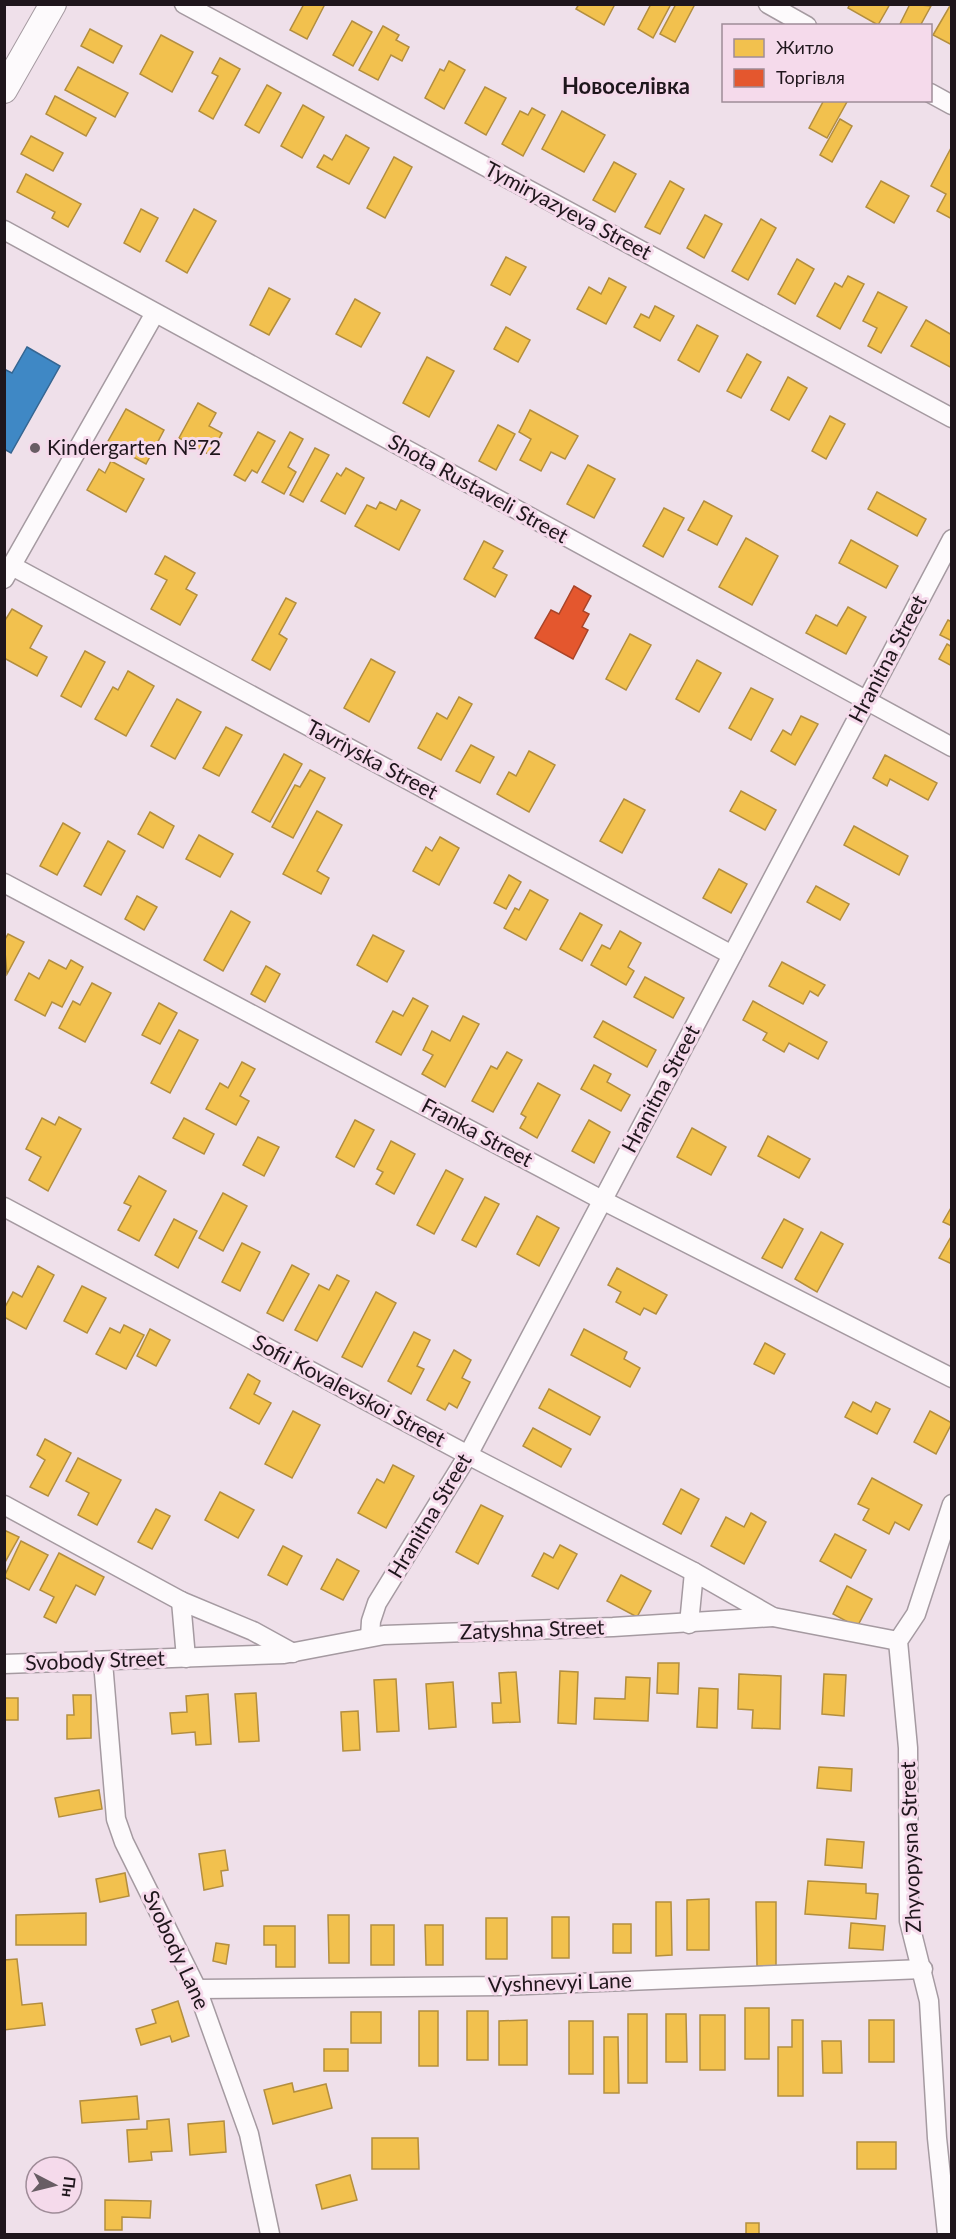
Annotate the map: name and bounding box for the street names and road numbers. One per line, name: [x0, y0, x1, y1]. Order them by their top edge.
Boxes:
street label: Tymiryazyeva Street: [481, 155, 657, 264]
street label: Shota Rustaveli Street: [385, 428, 573, 548]
street label: Hranitna Street: [843, 590, 931, 726]
street label: Tavriyska Street: [303, 714, 443, 804]
street label: Hranitna Street: [616, 1020, 704, 1156]
street label: Franka Street: [418, 1092, 538, 1172]
street label: Sofii Kovalevskoi Street: [249, 1328, 451, 1451]
street label: Hranitna Street: [382, 1448, 476, 1582]
street label: Zatyshna Street: [459, 1613, 605, 1644]
street label: Svobody Street: [25, 1645, 166, 1674]
street label: Zhyvopysna Street: [894, 1761, 925, 1933]
street label: Svobody Lane: [139, 1886, 216, 2013]
street label: Vyshnevyi Lane: [488, 1966, 632, 1997]

